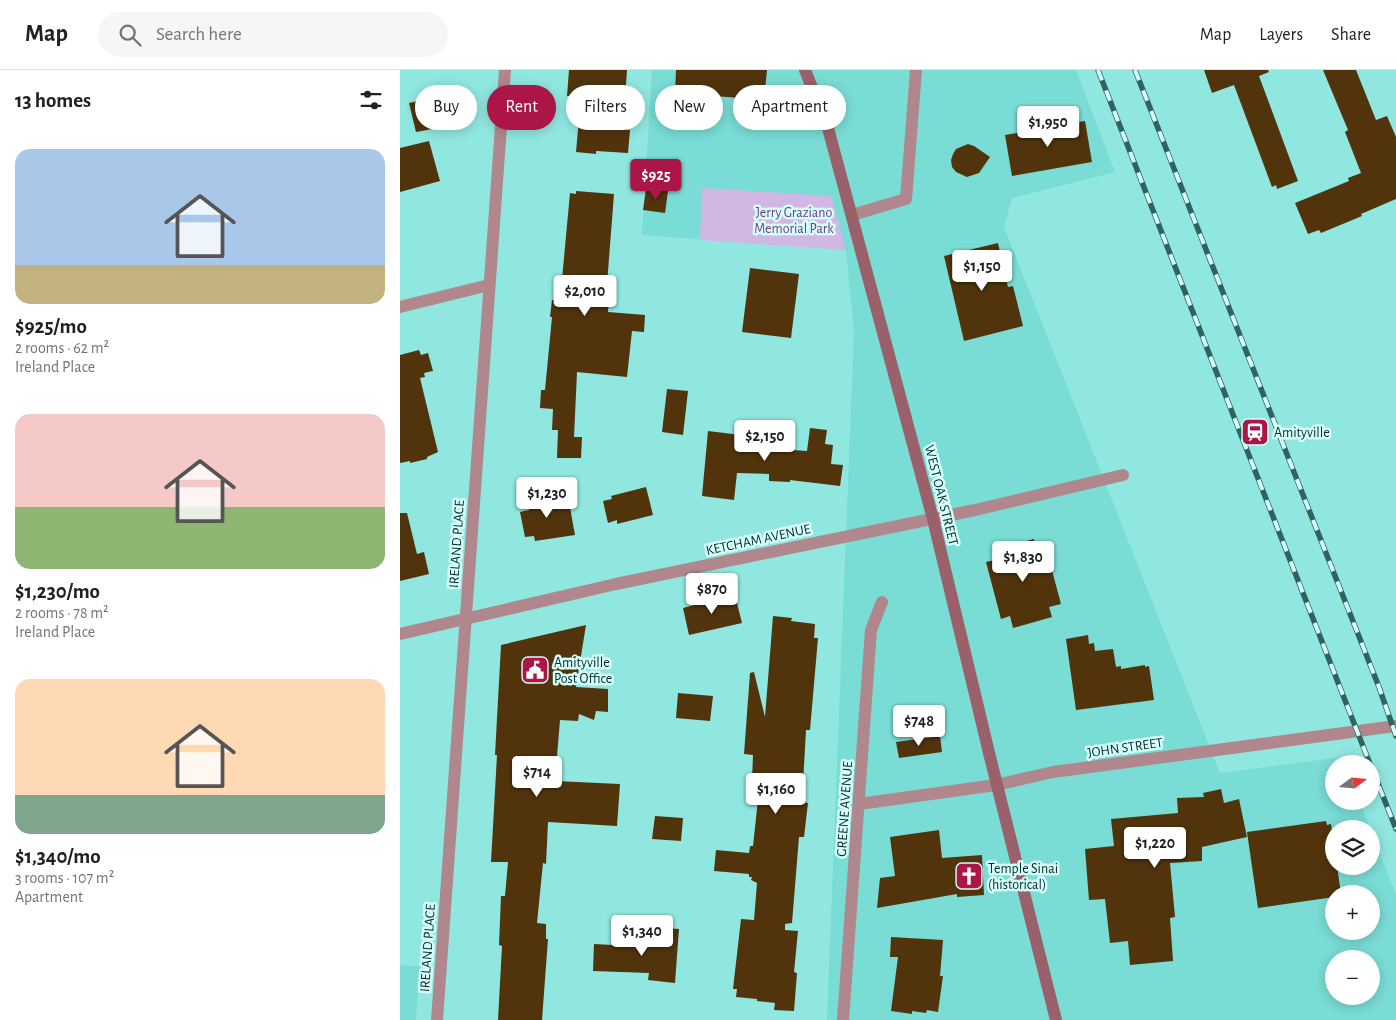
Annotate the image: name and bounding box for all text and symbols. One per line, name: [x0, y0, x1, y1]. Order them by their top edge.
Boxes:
search box: [98, 12, 448, 57]
icon: search: [116, 21, 144, 49]
text: Map: [25, 22, 68, 46]
text: Search here: [156, 25, 242, 44]
text: Map: [1200, 26, 1231, 44]
text: Layers: [1259, 26, 1303, 44]
text: Share: [1331, 26, 1371, 44]
chip: Buy: [415, 85, 477, 130]
chip: Rent: [487, 85, 556, 130]
chip: Filters: [566, 85, 645, 130]
chip: New: [655, 85, 723, 130]
chip: Apartment: [733, 85, 846, 130]
icon: filters: [357, 86, 385, 114]
text: 13 homes: [15, 90, 91, 111]
pin: $1,950: [1007, 106, 1089, 148]
text: $1,950: [1028, 114, 1068, 130]
pin: $925: [626, 158, 686, 201]
text: $925: [641, 167, 671, 183]
icon: home: [155, 181, 245, 271]
park label: Jerry Graziano Memorial Park: [754, 206, 834, 236]
pin: $1,150: [941, 250, 1023, 292]
text: $1,150: [963, 258, 1001, 274]
pin: $2,010: [544, 274, 626, 317]
text: $2,010: [565, 283, 605, 299]
text: $925/mo: [15, 316, 87, 337]
text: 2 rooms · 62 m²: [15, 340, 109, 356]
text: Ireland Place: [15, 359, 95, 375]
station icon: Amityville: [1240, 417, 1270, 447]
pin: $2,150: [724, 420, 806, 462]
place label: Amityville: [1274, 426, 1330, 440]
text: $2,150: [745, 428, 785, 444]
street label: WEST OAK STREET: [922, 444, 960, 547]
icon: home: [155, 446, 245, 536]
pin: $1,230: [506, 476, 588, 519]
text: $1,230: [527, 485, 567, 501]
street label: IRELAND PLACE: [447, 499, 467, 589]
street label: KETCHAM AVENUE: [705, 522, 812, 558]
pin: $1,830: [982, 540, 1064, 583]
text: $1,830: [1003, 549, 1043, 565]
pin: $870: [682, 572, 742, 615]
text: $1,230/mo: [15, 581, 100, 602]
text: $870: [697, 581, 727, 597]
text: 2 rooms · 78 m²: [15, 605, 109, 621]
text: Ireland Place: [15, 624, 95, 640]
public building icon: Amityville Post Office: [520, 655, 550, 685]
place label: Amityville Post Office: [554, 656, 612, 686]
pin: $748: [889, 704, 949, 747]
icon: home: [155, 711, 245, 801]
text: $748: [904, 713, 934, 729]
street label: JOHN STREET: [1087, 736, 1164, 760]
north arrow: [1325, 755, 1380, 810]
map controls: [1325, 755, 1380, 1005]
pin: $714: [507, 756, 567, 798]
street label: GREENE AVENUE: [835, 761, 855, 857]
text: $714: [523, 764, 551, 780]
pin: $1,160: [735, 772, 817, 815]
text: $1,160: [757, 781, 795, 797]
button: layers: [1325, 820, 1380, 875]
pin: $1,220: [1114, 826, 1196, 869]
text: $1,220: [1135, 835, 1175, 851]
text: $1,340/mo: [15, 846, 101, 867]
church icon: Temple Sinai (historical): [954, 861, 984, 891]
place label: Temple Sinai (historical): [988, 862, 1058, 892]
text: 3 rooms · 107 m²: [15, 870, 114, 886]
button: +: [1325, 885, 1380, 940]
text: Apartment: [15, 889, 83, 905]
street label: IRELAND PLACE: [418, 903, 438, 993]
pin: $1,340: [601, 914, 683, 957]
text: $1,340: [622, 923, 662, 939]
button: −: [1325, 950, 1380, 1005]

